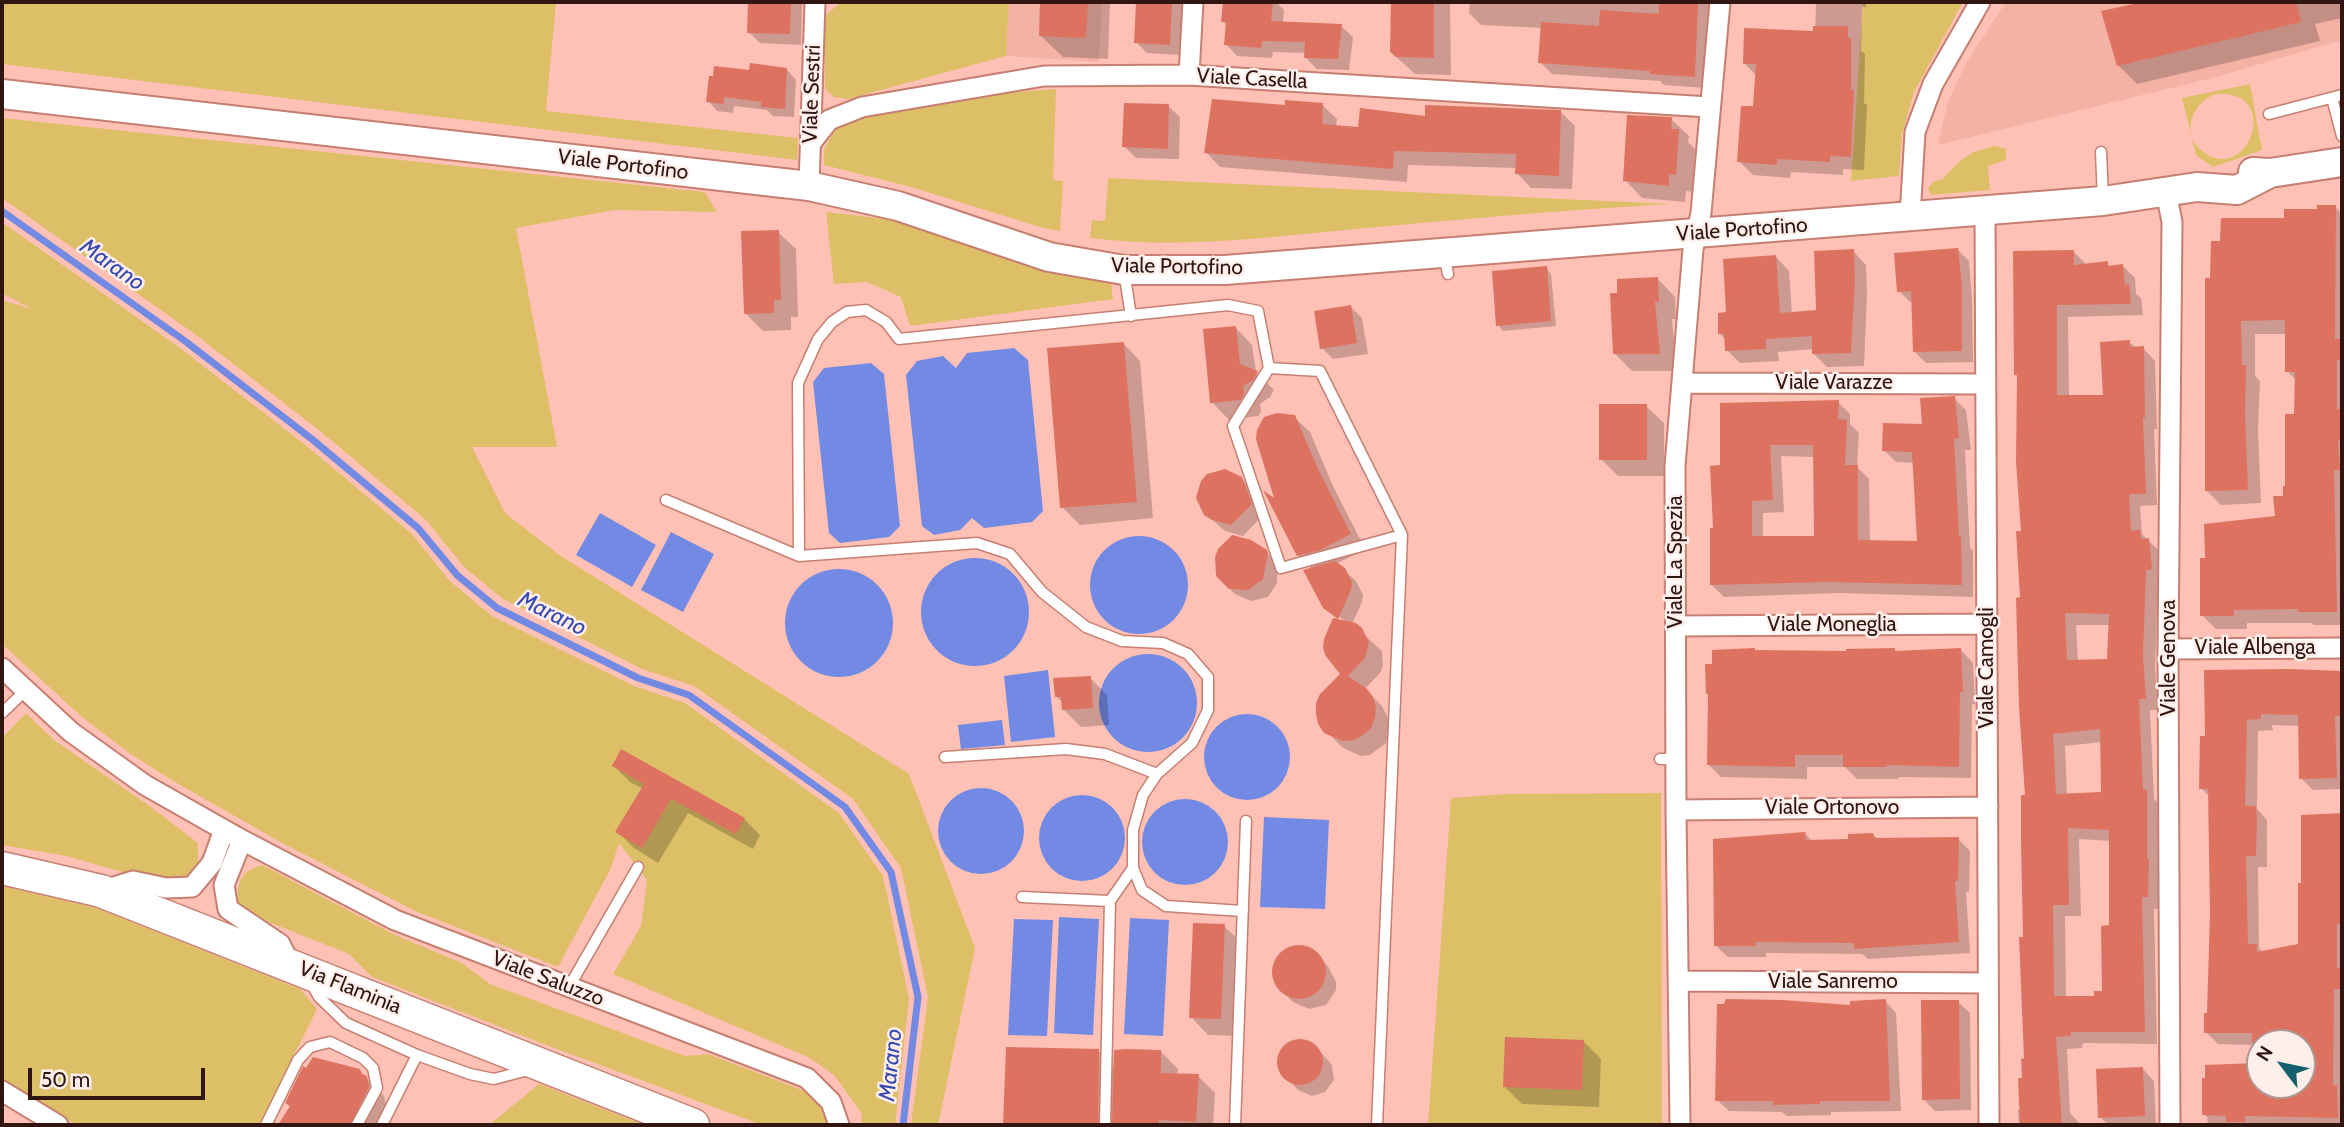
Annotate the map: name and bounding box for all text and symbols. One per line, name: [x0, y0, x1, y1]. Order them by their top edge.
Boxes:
street label: Viale Sestri: [798, 44, 826, 144]
street label: Viale Casella: [1196, 64, 1308, 94]
street label: Viale Portofino: [556, 144, 690, 186]
street label: Viale Portofino: [1675, 213, 1809, 247]
water label: Marano: [74, 233, 150, 297]
street label: Viale Portofino: [1111, 253, 1243, 281]
street label: Viale Varazze: [1775, 370, 1893, 396]
street label: Viale La Spezia: [1663, 496, 1689, 628]
water label: Marano: [513, 586, 591, 642]
street label: Viale Genova: [2156, 600, 2182, 716]
street label: Viale Camogli: [1974, 607, 2000, 729]
street label: Viale Moneglia: [1767, 612, 1897, 638]
street label: Viale Albenga: [2194, 635, 2316, 661]
street label: Viale Ortonovo: [1765, 795, 1899, 821]
street label: Viale Saluzzo: [488, 946, 608, 1012]
street label: Via Flaminia: [295, 956, 405, 1020]
street label: Viale Sanremo: [1768, 969, 1898, 995]
water label: Marano: [873, 1027, 909, 1103]
north arrow: [2246, 1029, 2316, 1099]
text: N: [2251, 1042, 2278, 1065]
scale bar: [32, 1054, 208, 1098]
text: 50 m: [41, 1067, 90, 1092]

